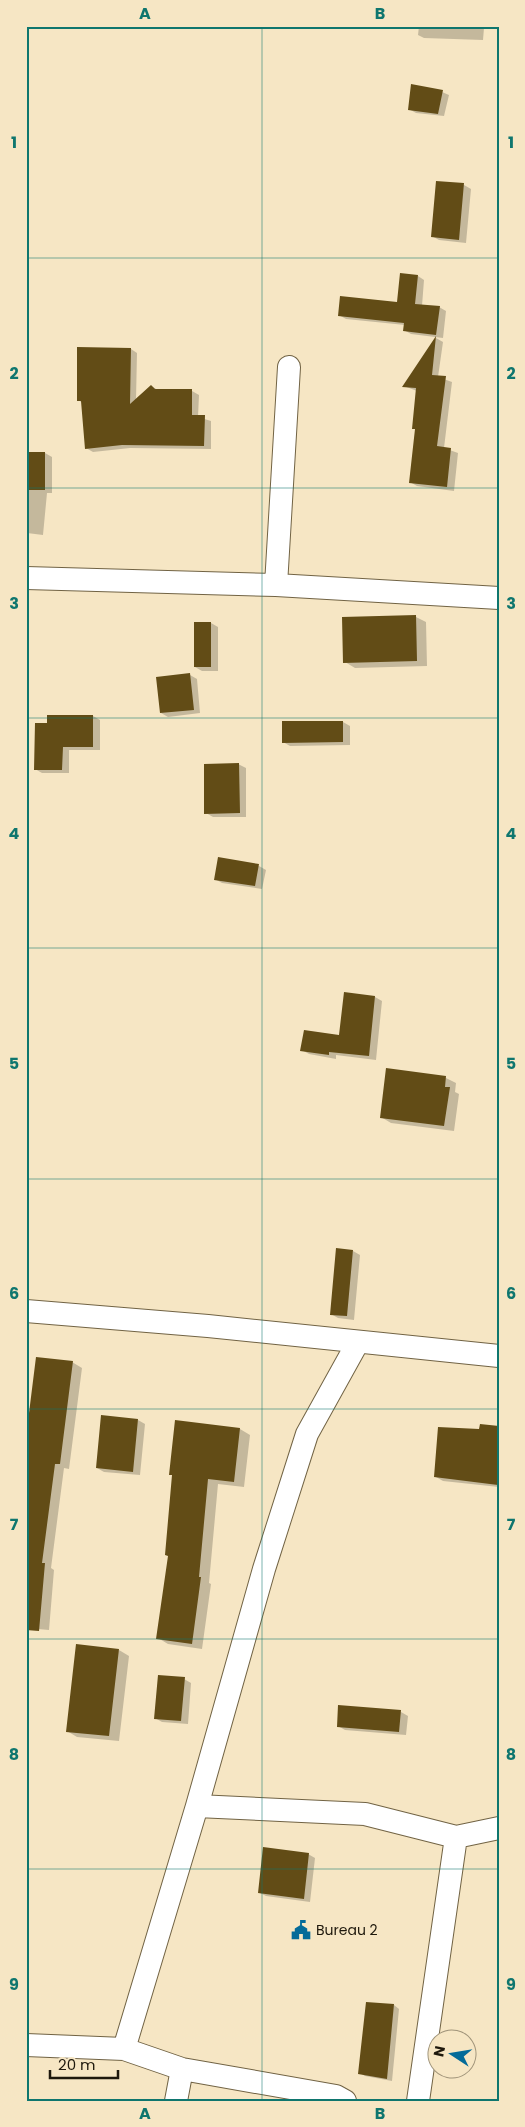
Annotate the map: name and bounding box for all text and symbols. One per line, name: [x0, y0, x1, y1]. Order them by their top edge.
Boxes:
text: A: [139, 2, 151, 25]
text: B: [375, 2, 385, 25]
text: 1: [11, 131, 17, 154]
text: 1: [508, 131, 514, 154]
text: 2: [9, 362, 19, 385]
text: 2: [506, 362, 516, 385]
text: 3: [9, 592, 19, 615]
text: 3: [506, 592, 516, 615]
text: 4: [9, 822, 20, 845]
text: 4: [506, 822, 517, 845]
text: 5: [9, 1052, 19, 1075]
text: 5: [506, 1052, 516, 1075]
text: 6: [9, 1282, 19, 1305]
text: 6: [506, 1282, 516, 1305]
text: 7: [10, 1513, 19, 1536]
text: 7: [507, 1513, 516, 1536]
text: 8: [9, 1743, 19, 1766]
text: 8: [506, 1743, 516, 1766]
public building icon: Bureau 2: [290, 1919, 312, 1941]
place label: Bureau 2: [316, 1920, 378, 1940]
text: 9: [9, 1973, 19, 1996]
text: 9: [506, 1973, 516, 1996]
north arrow: [428, 2030, 478, 2080]
text: N: [428, 2044, 450, 2059]
scale bar: [50, 2047, 118, 2079]
text: 20 m: [58, 2054, 96, 2075]
text: A: [139, 2102, 151, 2125]
text: B: [375, 2102, 385, 2125]

